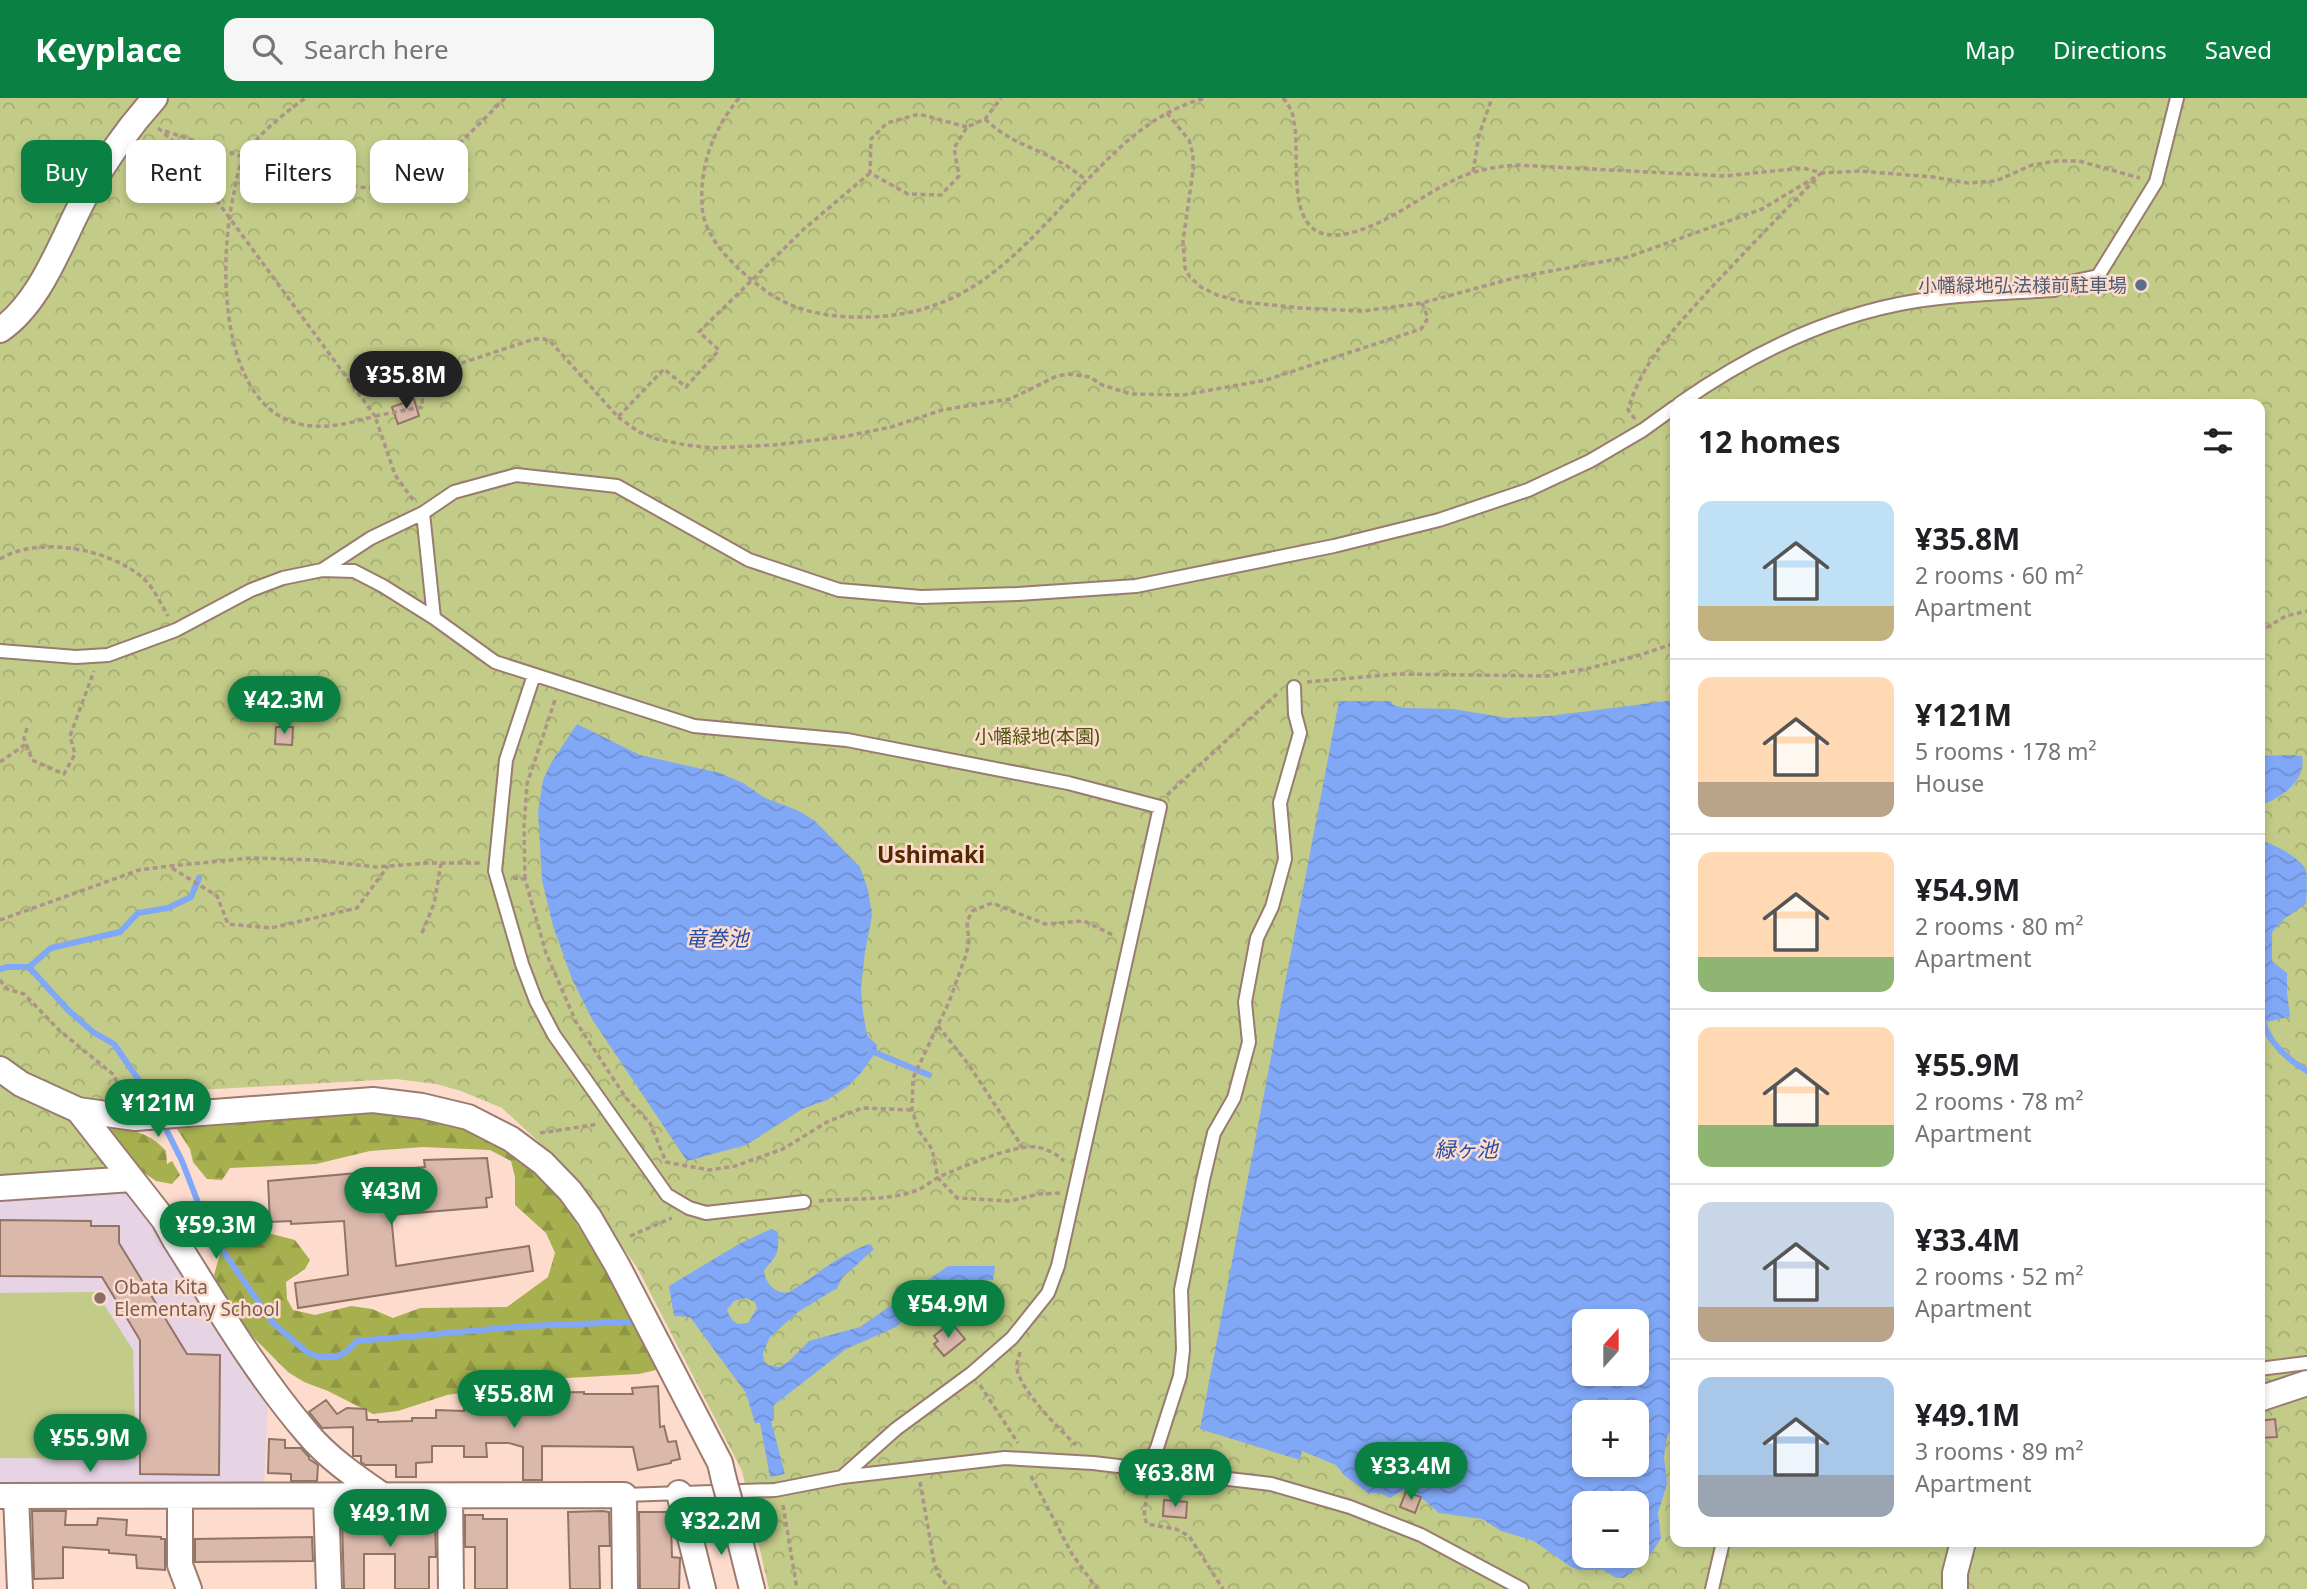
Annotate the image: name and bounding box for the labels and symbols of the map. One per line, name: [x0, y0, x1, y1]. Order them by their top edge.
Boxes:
place label: 小幡緑地弘法様前駐車場: [1918, 272, 2127, 298]
marker: 小幡緑地弘法様前駐車場: [2133, 277, 2149, 293]
pin: ¥35.8M: [349, 352, 463, 411]
pin: ¥42.3M: [227, 676, 341, 736]
park label: 小幡緑地(本園): [974, 723, 1100, 749]
district label: Ushimaki: [877, 838, 985, 870]
water label: 竜巻池: [686, 924, 750, 952]
pin: ¥121M: [109, 1080, 207, 1139]
water label: 緑ヶ池: [1435, 1135, 1499, 1163]
pin: ¥43M: [350, 1168, 432, 1227]
pin: ¥59.3M: [159, 1202, 273, 1261]
place label: Obata Kita Elementary School: [114, 1274, 280, 1322]
pin: ¥54.9M: [891, 1280, 1005, 1340]
marker: Obata Kita Elementary School: [92, 1290, 108, 1306]
north arrow: [1572, 1309, 1648, 1386]
pin: ¥55.8M: [457, 1370, 571, 1430]
pin: ¥55.9M: [33, 1414, 147, 1474]
pin: ¥33.4M: [1354, 1442, 1468, 1502]
pin: ¥63.8M: [1118, 1450, 1232, 1509]
pin: ¥49.1M: [333, 1490, 447, 1549]
pin: ¥32.2M: [664, 1498, 778, 1557]

